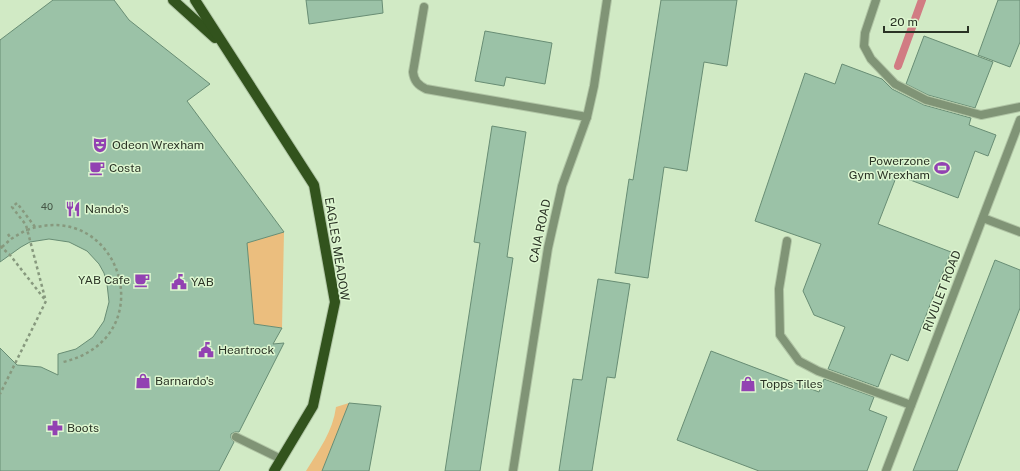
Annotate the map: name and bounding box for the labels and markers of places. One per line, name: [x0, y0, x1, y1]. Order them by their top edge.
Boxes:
theatre icon: Odeon Wrexham: [91, 136, 109, 154]
place label: Odeon Wrexham: [112, 138, 204, 152]
place label: Powerzone Gym Wrexham: [849, 154, 930, 182]
cafe icon: Costa: [88, 159, 106, 177]
sports icon: Powerzone Gym Wrexham: [933, 159, 951, 177]
place label: Costa: [109, 161, 141, 175]
restaurant icon: Nando's: [64, 200, 82, 218]
place label: Nando's: [85, 202, 129, 216]
cafe icon: YAB Cafe: [133, 271, 151, 289]
place label: YAB Cafe: [78, 273, 130, 287]
public building icon: YAB: [170, 273, 188, 291]
place label: YAB: [191, 275, 214, 289]
public building icon: Heartrock: [197, 341, 215, 359]
place label: Heartrock: [218, 343, 274, 357]
shop icon: Barnardo's: [134, 372, 152, 390]
place label: Barnardo's: [155, 374, 214, 388]
shop icon: Topps Tiles: [739, 375, 757, 393]
place label: Topps Tiles: [760, 377, 823, 391]
pharmacy icon: Boots: [46, 419, 64, 437]
place label: Boots: [67, 421, 99, 435]

